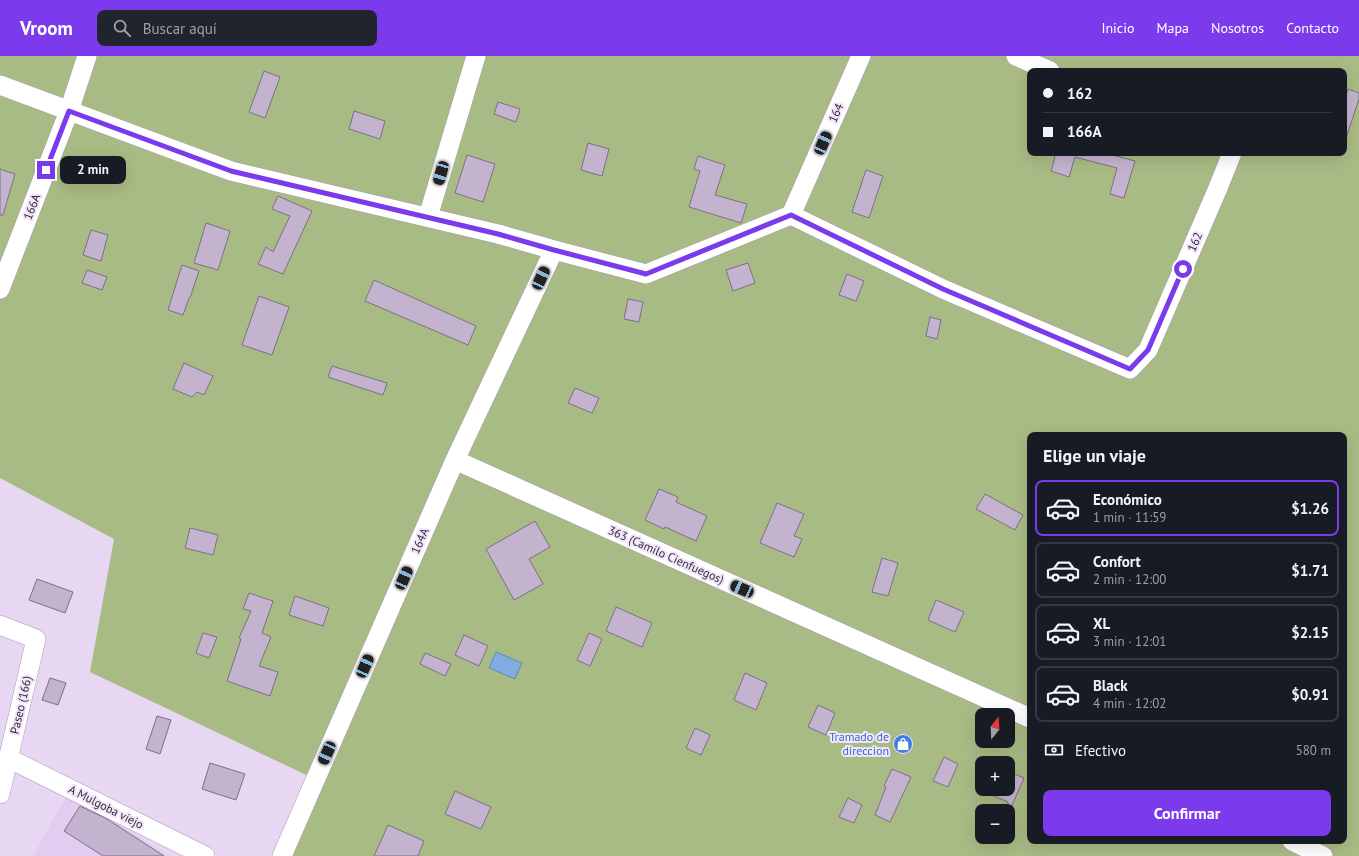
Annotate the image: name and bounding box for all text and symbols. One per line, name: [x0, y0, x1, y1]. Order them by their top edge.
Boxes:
search box: [97, 10, 377, 46]
text: Vroom: [20, 16, 73, 40]
icon: search: [111, 17, 133, 39]
text: Buscar aquí: [143, 19, 217, 38]
text: Inicio: [1101, 19, 1134, 37]
text: Mapa: [1156, 19, 1189, 37]
text: Nosotros: [1211, 19, 1264, 37]
text: Contacto: [1286, 19, 1339, 37]
text: 162: [1067, 84, 1093, 103]
street label: 164: [825, 100, 847, 125]
text: 166A: [1067, 122, 1102, 141]
car: [813, 130, 833, 156]
callout: 2 min: [60, 156, 126, 184]
car: [432, 160, 450, 186]
route end: [37, 161, 55, 179]
text: 2 min: [77, 161, 109, 178]
street label: 166A: [20, 192, 43, 222]
street label: 162: [1184, 230, 1205, 254]
route start: [1174, 260, 1192, 278]
car: [530, 265, 552, 291]
text: Elige un viaje: [1043, 444, 1146, 467]
icon: car: [1045, 490, 1081, 526]
text: Económico: [1093, 490, 1162, 509]
text: $1.26: [1291, 499, 1329, 518]
text: 1 min · 11:59: [1093, 509, 1166, 526]
street label: 363 (Camilo Cienfuegos): [606, 522, 726, 587]
street label: 164A: [407, 526, 432, 556]
icon: car: [1045, 552, 1081, 588]
text: Confort: [1093, 552, 1141, 571]
text: $1.71: [1291, 561, 1329, 580]
car: [394, 565, 414, 591]
text: 2 min · 12:00: [1093, 571, 1166, 588]
car: [729, 579, 755, 599]
icon: car: [1045, 614, 1081, 650]
text: XL: [1093, 614, 1110, 633]
text: $2.15: [1291, 623, 1329, 642]
text: 3 min · 12:01: [1093, 633, 1166, 650]
car: [355, 653, 375, 679]
street label: Paseo (166): [7, 674, 34, 735]
icon: car: [1045, 676, 1081, 712]
text: Black: [1093, 676, 1128, 695]
text: $0.91: [1291, 685, 1329, 704]
text: 4 min · 12:02: [1093, 695, 1166, 712]
north arrow: [975, 708, 1015, 748]
map controls: [975, 708, 1015, 844]
place label: Tramado de direccion: [829, 729, 889, 758]
shop icon: Tramado de direccion: [892, 733, 914, 755]
icon: cash: [1043, 739, 1065, 761]
car: [317, 740, 337, 766]
text: Efectivo: [1075, 741, 1126, 760]
text: 580 m: [1296, 742, 1331, 759]
button: +: [975, 756, 1015, 796]
street label: A Mulgoba viejo: [66, 781, 146, 832]
button: Confirmar: [1043, 790, 1331, 836]
button: −: [975, 804, 1015, 844]

